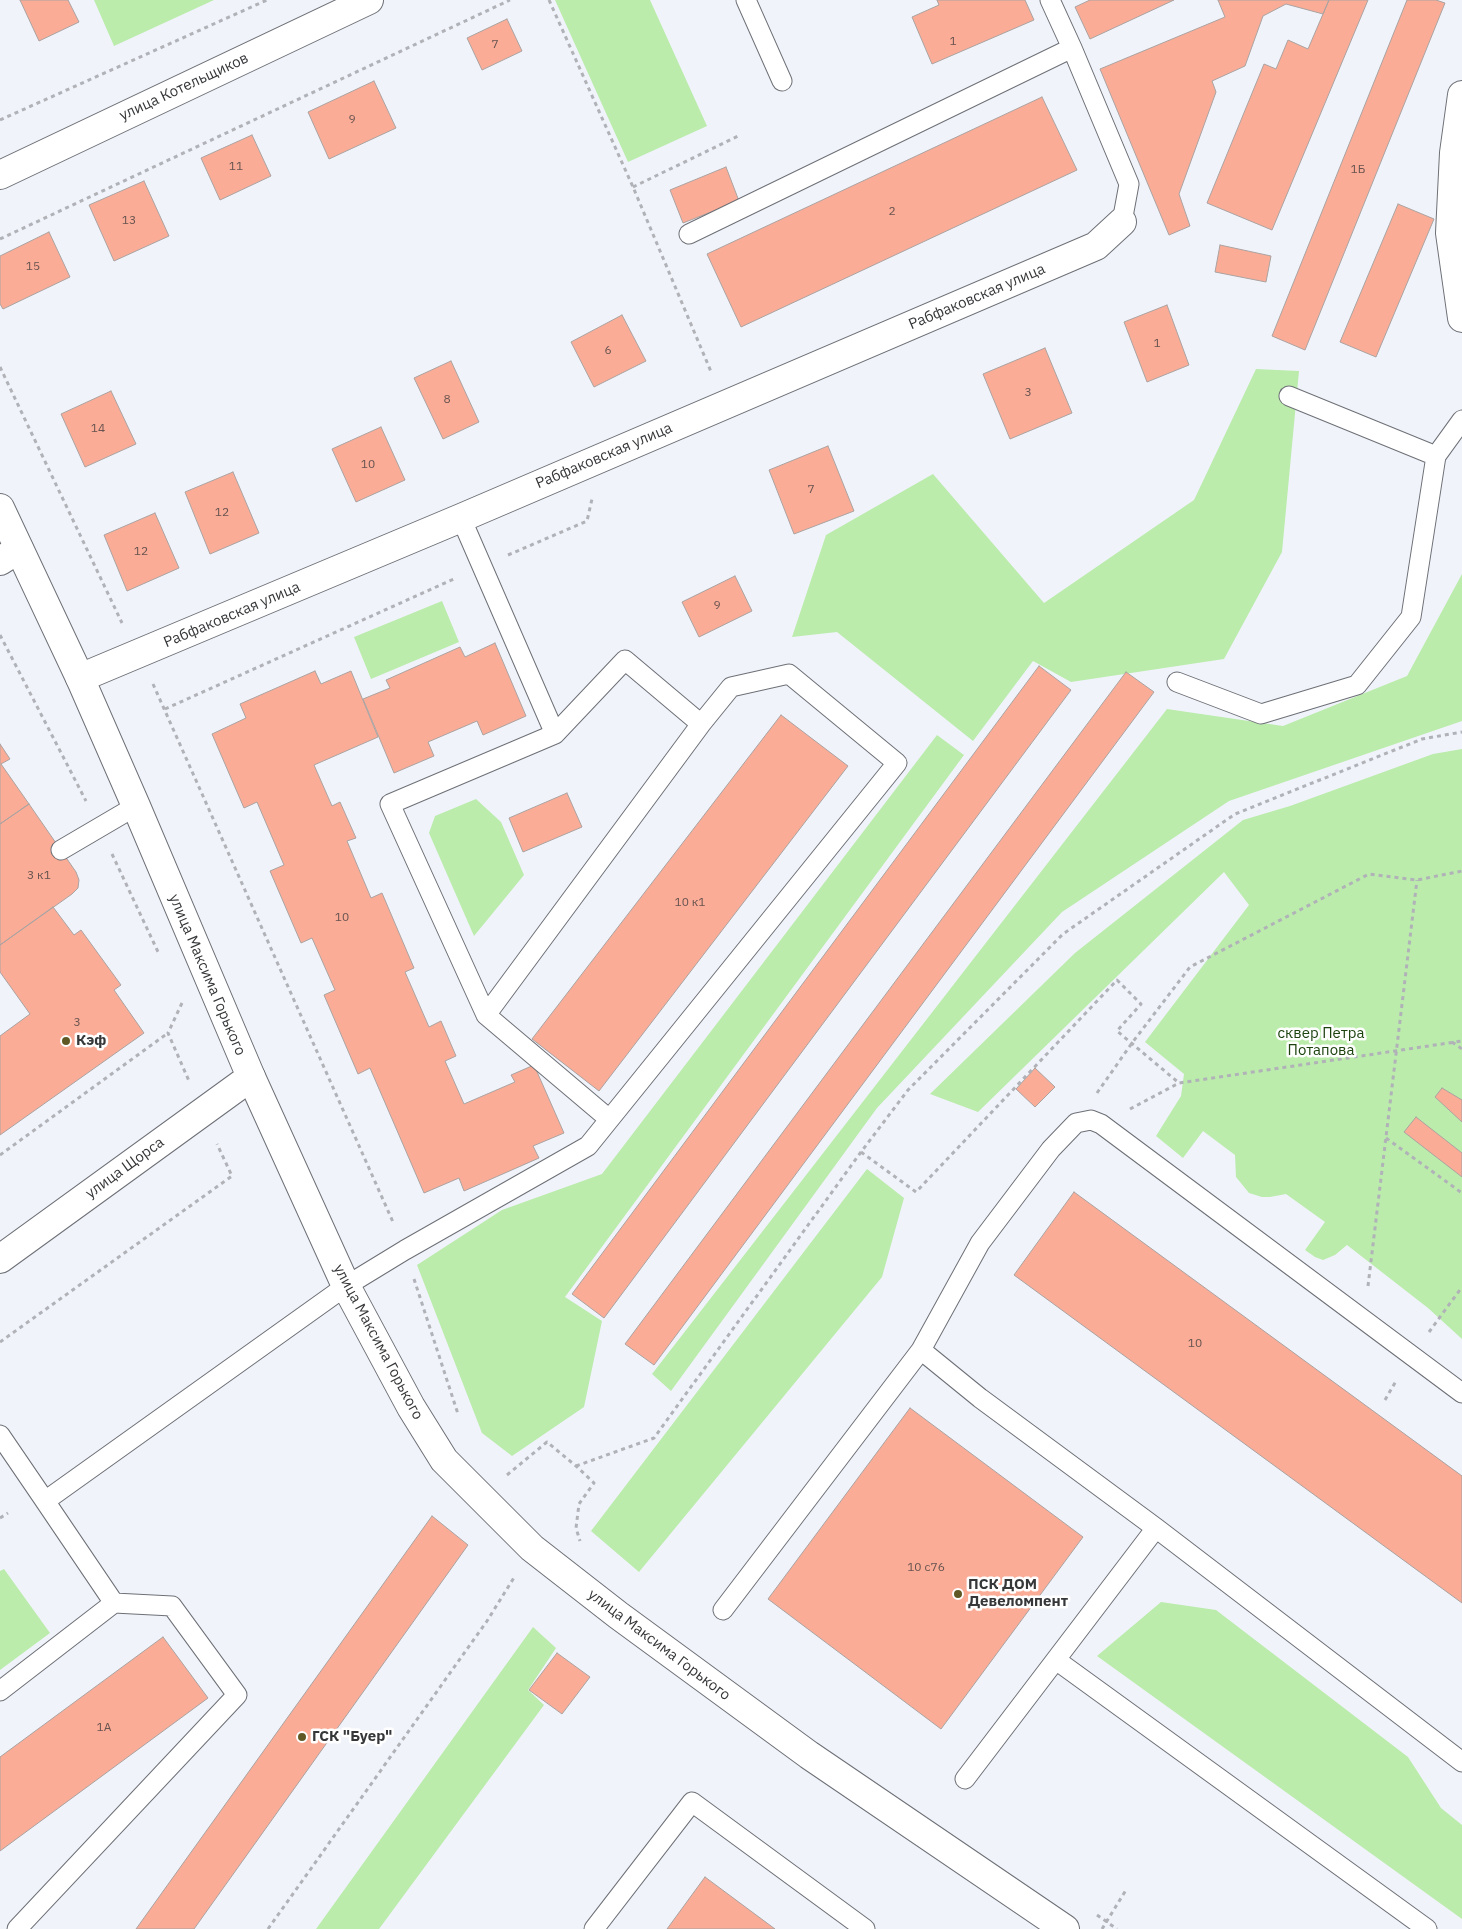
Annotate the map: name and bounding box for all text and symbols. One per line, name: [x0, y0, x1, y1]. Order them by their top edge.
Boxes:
house number: 1: [949, 35, 957, 49]
house number: 7: [491, 38, 499, 52]
street label: улица Котельщиков: [117, 49, 251, 125]
house number: 9: [348, 113, 356, 127]
house number: 11: [229, 160, 243, 174]
house number: 1Б: [1351, 163, 1365, 177]
house number: 2: [888, 205, 896, 219]
house number: 13: [122, 214, 136, 228]
house number: 15: [26, 260, 40, 274]
street label: Рабфаковская улица: [906, 260, 1048, 334]
house number: 1: [1153, 337, 1161, 351]
house number: 6: [604, 344, 612, 358]
house number: 3: [1024, 386, 1032, 400]
house number: 8: [443, 393, 451, 407]
street label: Рабфаковская улица: [533, 419, 675, 493]
house number: 14: [91, 422, 105, 436]
house number: 10: [361, 458, 375, 472]
house number: 7: [807, 483, 815, 497]
house number: 12: [215, 506, 229, 520]
house number: 12: [134, 545, 148, 559]
street label: Рабфаковская улица: [161, 578, 303, 652]
house number: 9: [713, 599, 721, 613]
house number: 3 к1: [27, 869, 51, 883]
street label: улица Максима Горького: [165, 892, 249, 1058]
house number: 10 к1: [674, 896, 706, 910]
house number: 10: [335, 911, 349, 925]
house number: 3: [73, 1016, 81, 1030]
park label: сквер Петра Потапова: [1278, 1025, 1364, 1060]
place label: Кэф: [76, 1032, 106, 1050]
marker: Кэф: [60, 1035, 72, 1047]
street label: улица Щорса: [82, 1134, 168, 1202]
street label: улица Максима Горького: [329, 1261, 427, 1423]
house number: 10: [1188, 1337, 1202, 1351]
house number: 10 с76: [907, 1561, 945, 1575]
place label: ПСК ДОМ Девеломпент: [968, 1576, 1068, 1611]
street label: улица Максима Горького: [584, 1586, 734, 1704]
marker: ПСК ДОМ Девеломпент: [952, 1588, 964, 1600]
house number: 1А: [97, 1721, 111, 1735]
place label: ГСК "Буер": [312, 1728, 392, 1746]
marker: ГСК "Буер": [296, 1731, 308, 1743]

